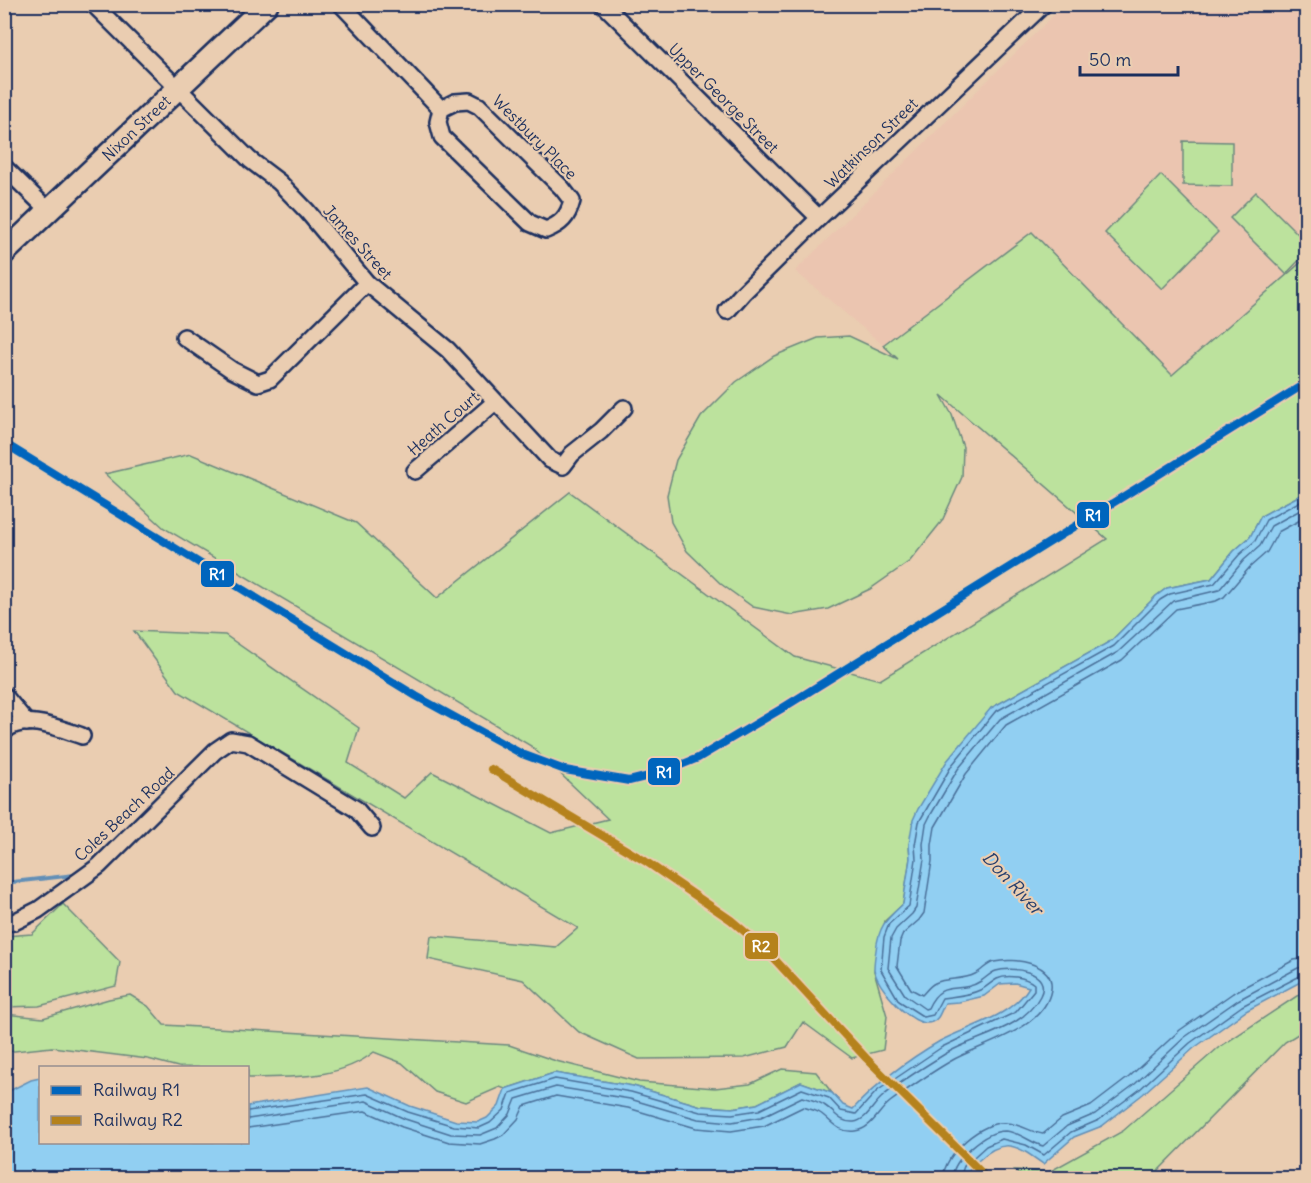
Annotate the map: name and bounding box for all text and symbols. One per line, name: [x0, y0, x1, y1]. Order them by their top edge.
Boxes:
street label: Upper George Street: [665, 39, 784, 158]
scale bar: [1080, 39, 1178, 77]
text: 50 m: [1089, 48, 1131, 71]
street label: Nixon Street: [98, 90, 175, 165]
street label: Westbury Place: [488, 90, 582, 184]
street label: Watkinson Street: [820, 93, 922, 192]
street label: James Street: [319, 200, 397, 284]
street label: Heath Court: [403, 386, 483, 459]
line badge: R1: [1076, 501, 1110, 529]
text: R1: [1085, 505, 1101, 525]
line badge: R1: [200, 560, 235, 588]
text: R1: [209, 564, 225, 584]
line badge: R1: [647, 757, 681, 786]
text: R1: [656, 762, 672, 782]
street label: Coles Beach Road: [70, 763, 178, 865]
water label: Don River: [978, 846, 1050, 922]
line badge: R2: [744, 932, 779, 960]
text: R2: [752, 936, 771, 956]
legend: [39, 1066, 249, 1144]
text: Railway R1: [93, 1078, 180, 1101]
text: Railway R2: [93, 1108, 183, 1131]

